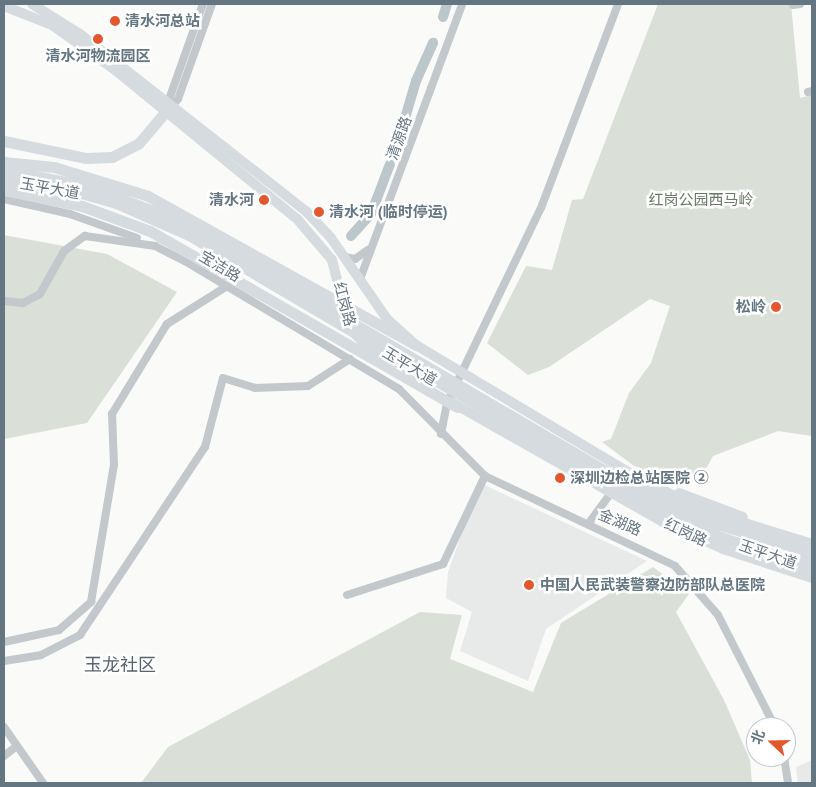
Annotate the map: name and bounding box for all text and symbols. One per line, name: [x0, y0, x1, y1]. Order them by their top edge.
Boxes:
place label: 清水河总站: [125, 12, 200, 30]
marker: 清水河总站: [109, 15, 121, 27]
marker: 清水河物流园区: [92, 33, 104, 45]
place label: 清水河物流园区: [46, 47, 150, 65]
street label: 清源路: [383, 114, 415, 162]
street label: 玉平大道: [19, 174, 81, 202]
place label: 清水河: [209, 191, 254, 209]
park label: 红岗公园西马岭: [649, 191, 753, 209]
marker: 清水河: [258, 194, 270, 206]
place label: 清水河 (临时停运): [329, 203, 448, 221]
marker: 清水河 (临时停运): [313, 206, 325, 218]
street label: 宝洁路: [196, 247, 244, 285]
street label: 红岗路: [330, 280, 360, 328]
place label: 松岭: [736, 298, 766, 316]
marker: 松岭: [770, 301, 782, 313]
street label: 玉平大道: [380, 343, 440, 389]
place label: 深圳边检总站医院 ②: [570, 469, 709, 487]
marker: 深圳边检总站医院 ②: [554, 472, 566, 484]
street label: 金湖路: [596, 505, 644, 539]
street label: 红岗路: [662, 514, 710, 550]
street label: 玉平大道: [737, 536, 799, 572]
place label: 中国人民武装警察边防部队总医院: [540, 576, 765, 594]
marker: 中国人民武装警察边防部队总医院: [522, 578, 536, 592]
district label: 玉龙社区: [84, 654, 156, 676]
north arrow: [746, 717, 796, 767]
text: 北: [747, 727, 769, 747]

